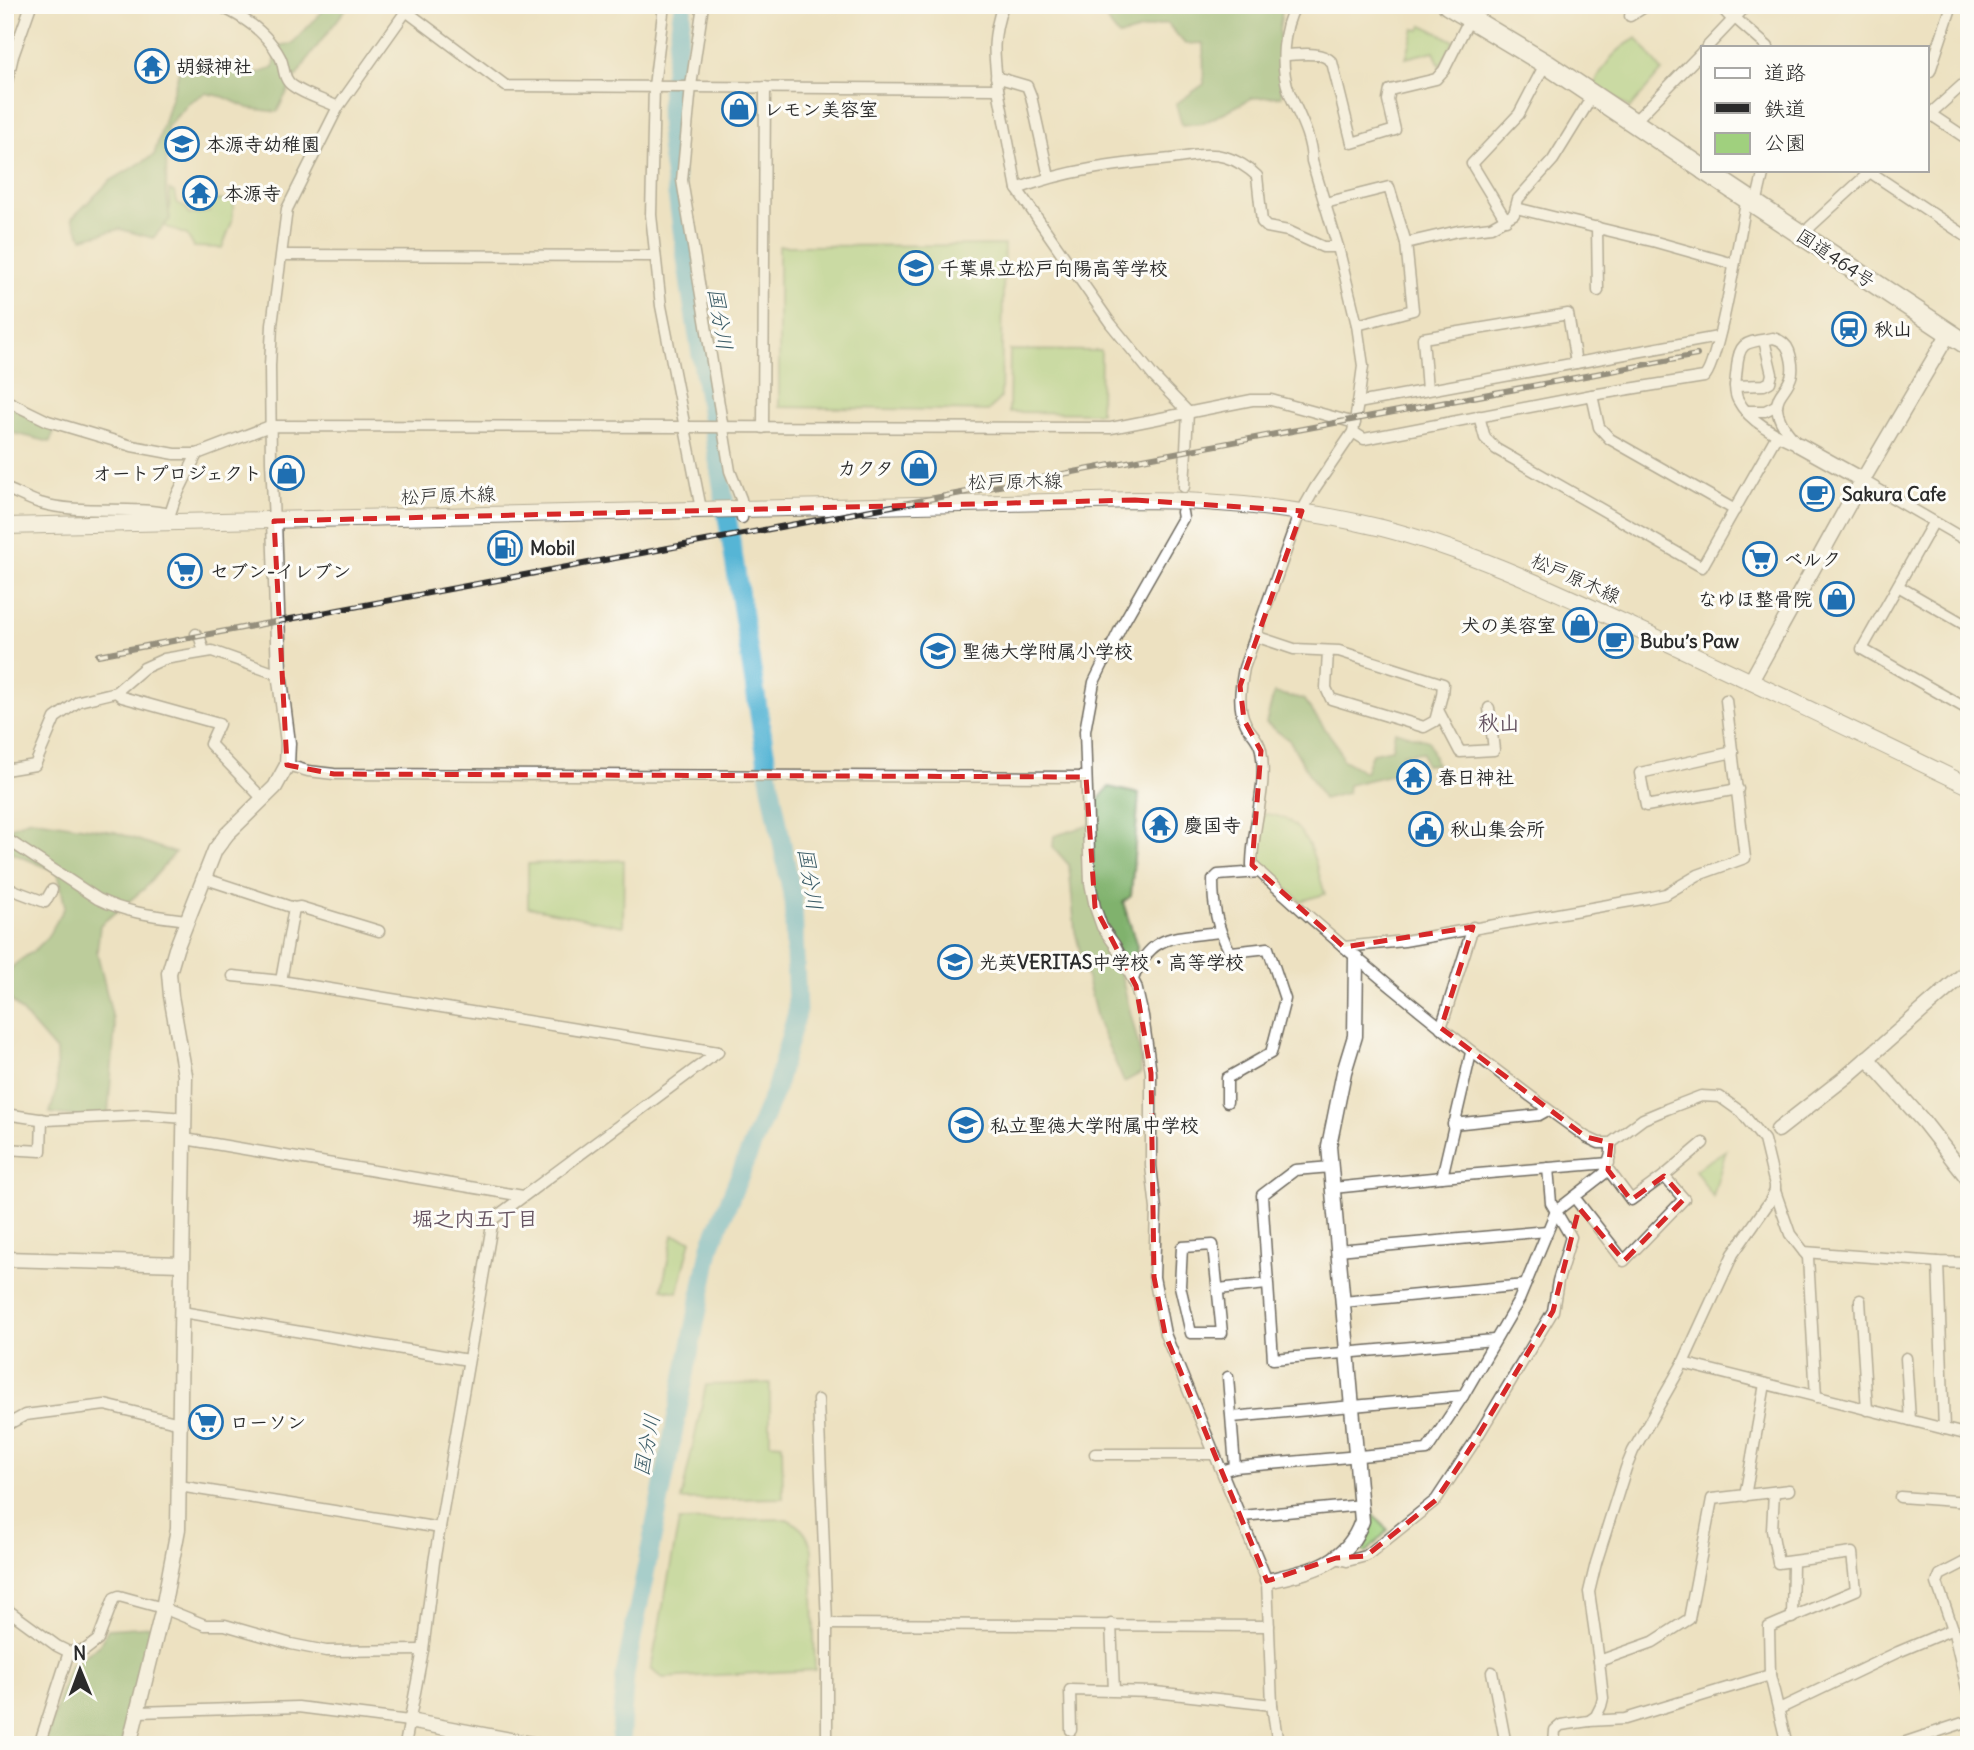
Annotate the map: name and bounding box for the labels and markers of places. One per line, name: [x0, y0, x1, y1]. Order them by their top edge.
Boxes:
temple icon: 胡録神社: [133, 47, 171, 85]
place label: 胡録神社: [176, 54, 252, 78]
shop icon: レモン美容室: [720, 90, 758, 128]
place label: レモン美容室: [764, 97, 878, 121]
school or university icon: 本源寺幼稚園: [163, 125, 201, 163]
place label: 本源寺幼稚園: [206, 132, 320, 156]
temple icon: 本源寺: [181, 174, 219, 212]
place label: 本源寺: [224, 181, 281, 205]
school or university icon: 千葉県立松戸向陽高等学校: [897, 249, 935, 287]
place label: 千葉県立松戸向陽高等学校: [940, 256, 1168, 280]
station icon: 秋山: [1830, 310, 1868, 348]
place label: 秋山: [1874, 317, 1912, 341]
shop icon: カクタ: [900, 449, 938, 487]
shop icon: オートプロジェクト: [268, 454, 306, 492]
place label: カクタ: [837, 456, 894, 480]
place label: オートプロジェクト: [93, 461, 262, 485]
cafe icon: Sakura Cafe: [1798, 475, 1836, 513]
place label: Sakura Cafe: [1842, 482, 1946, 506]
fuel station icon: Mobil: [486, 529, 524, 567]
place label: Mobil: [530, 536, 575, 560]
supermarket icon: ベルク: [1741, 540, 1779, 578]
place label: ベルク: [1784, 547, 1841, 571]
supermarket icon: セブン-イレブン: [166, 552, 204, 590]
place label: セブン-イレブン: [210, 559, 351, 583]
shop icon: なゆほ整骨院: [1818, 580, 1856, 618]
place label: なゆほ整骨院: [1698, 587, 1812, 611]
shop icon: 犬の美容室: [1561, 606, 1599, 644]
place label: 犬の美容室: [1461, 613, 1556, 637]
cafe icon: Bubu’s Paw: [1597, 622, 1635, 660]
place label: Bubu’s Paw: [1640, 629, 1739, 653]
school or university icon: 聖徳大学附属小学校: [919, 632, 957, 670]
place label: 聖徳大学附属小学校: [962, 639, 1133, 663]
temple icon: 春日神社: [1395, 758, 1433, 796]
place label: 春日神社: [1438, 765, 1514, 789]
temple icon: 慶国寺: [1141, 806, 1179, 844]
public building icon: 秋山集会所: [1407, 810, 1445, 848]
place label: 慶国寺: [1184, 813, 1241, 837]
place label: 秋山集会所: [1450, 817, 1545, 841]
school or university icon: 光英VERITAS中学校・高等学校: [936, 943, 974, 981]
place label: 光英VERITAS中学校・高等学校: [979, 950, 1244, 974]
school or university icon: 私立聖徳大学附属中学校: [947, 1106, 985, 1144]
place label: 私立聖徳大学附属中学校: [990, 1113, 1199, 1137]
supermarket icon: ローソン: [187, 1403, 225, 1441]
place label: ローソン: [230, 1410, 306, 1434]

